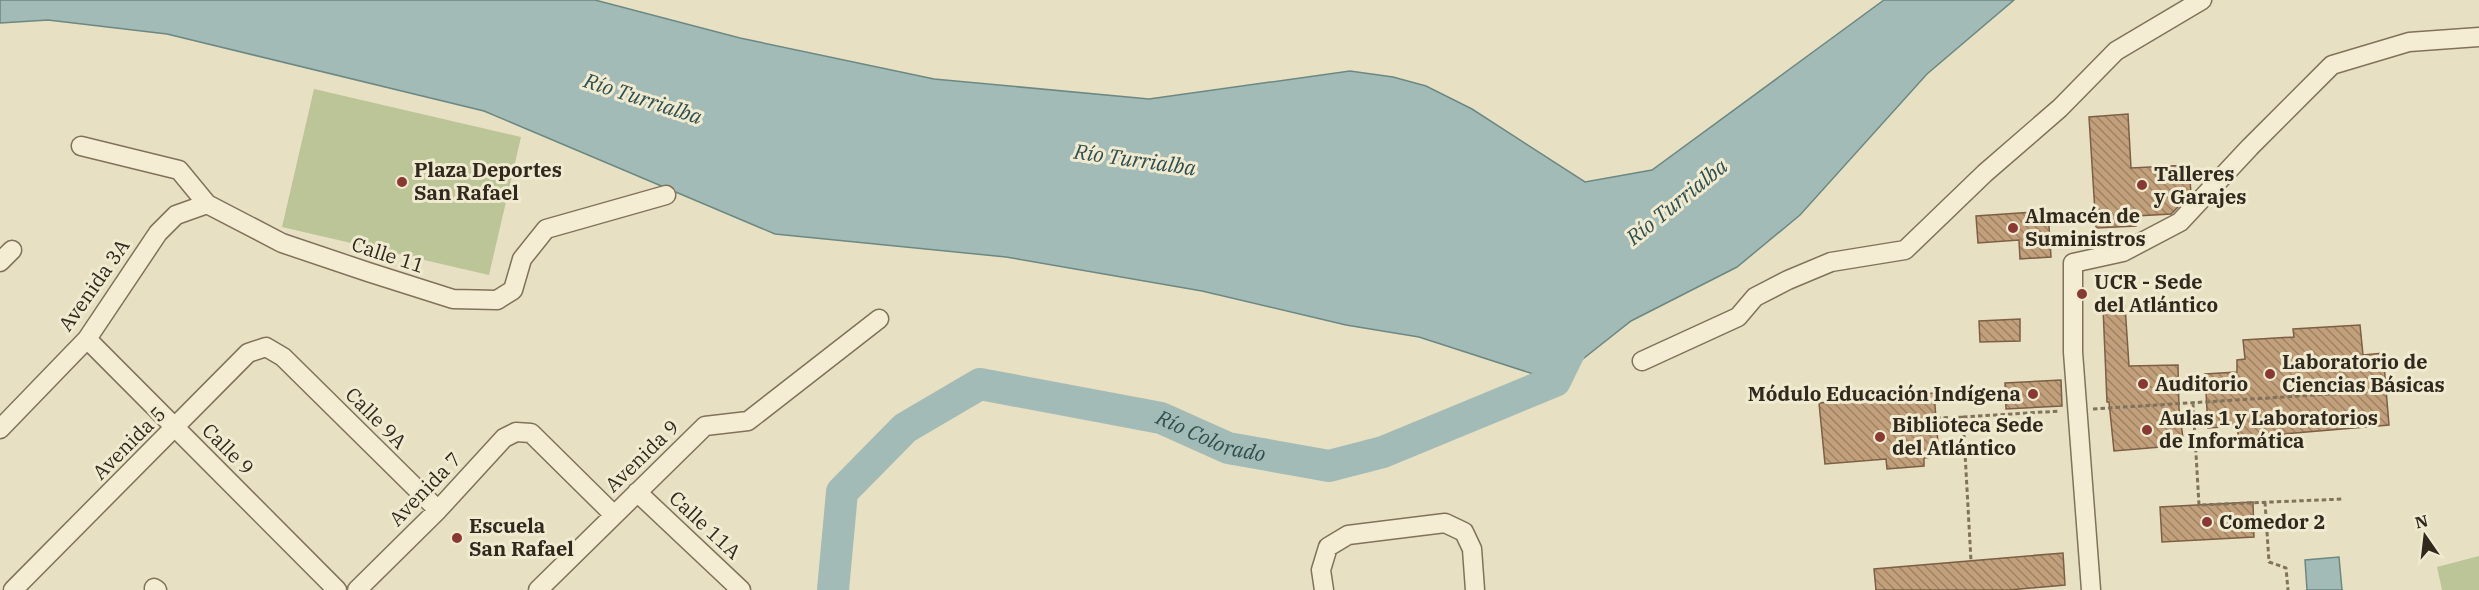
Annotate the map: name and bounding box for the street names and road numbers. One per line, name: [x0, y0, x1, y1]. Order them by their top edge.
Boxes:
street label: Calle 11: [348, 230, 428, 279]
street label: Avenida 3A: [52, 233, 135, 336]
street label: Calle 9A: [340, 381, 413, 455]
street label: Avenida 5: [86, 400, 171, 485]
street label: Avenida 9: [599, 414, 685, 498]
street label: Calle 9: [197, 417, 260, 480]
street label: Avenida 7: [383, 446, 467, 532]
street label: Calle 11A: [664, 484, 747, 565]

